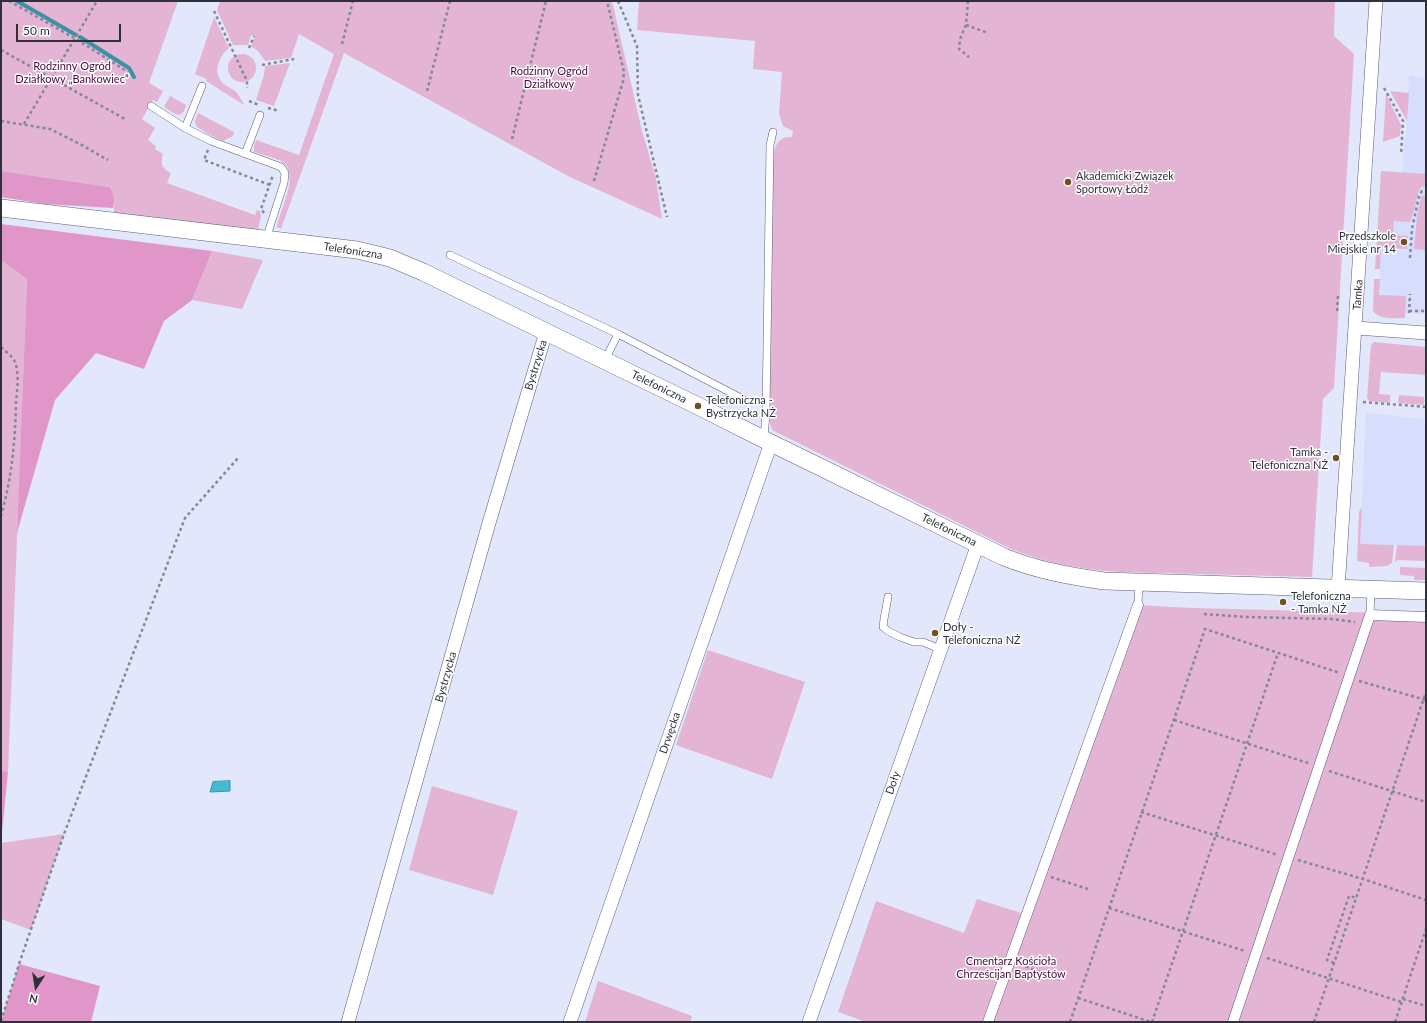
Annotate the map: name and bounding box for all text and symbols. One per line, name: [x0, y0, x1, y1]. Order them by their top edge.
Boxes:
scale bar: [18, 16, 123, 42]
text: 50 m: [23, 23, 50, 38]
park label: Rodzinny Ogród Działkowy „Bankowiec”: [15, 59, 129, 85]
park label: Rodzinny Ogród Działkowy: [510, 64, 588, 90]
place label: Akademicki Związek Sportowy Łódź: [1076, 169, 1174, 195]
marker: Akademicki Związek Sportowy Łódź: [1063, 177, 1073, 187]
place label: Przedszkole Miejskie nr 14: [1327, 229, 1396, 255]
marker: Przedszkole Miejskie nr 14: [1399, 237, 1409, 247]
street label: Telefoniczna: [322, 240, 384, 262]
street label: Tamka: [1350, 279, 1366, 311]
street label: Bystrzycka: [522, 338, 550, 392]
street label: Telefoniczna: [629, 368, 689, 406]
place label: Telefoniczna - Bystrzycka NŻ: [706, 393, 776, 419]
marker: Telefoniczna - Bystrzycka NŻ: [693, 401, 703, 411]
place label: Tamka - Telefoniczna NŻ: [1250, 445, 1328, 471]
marker: Tamka - Telefoniczna NŻ: [1331, 453, 1341, 463]
street label: Telefoniczna: [919, 511, 979, 549]
place label: Telefoniczna - Tamka NŻ: [1291, 589, 1351, 615]
marker: Telefoniczna - Tamka NŻ: [1278, 597, 1288, 607]
place label: Doły - Telefoniczna NŻ: [943, 620, 1021, 646]
marker: Doły - Telefoniczna NŻ: [930, 628, 940, 638]
street label: Bystrzycka: [432, 650, 460, 704]
street label: Drwęcka: [657, 711, 683, 755]
street label: Doły: [883, 770, 903, 796]
park label: Cmentarz Kościoła Chrześcijan Baptystów: [956, 954, 1066, 980]
north arrow: [16, 967, 56, 1007]
text: N: [28, 992, 39, 1006]

